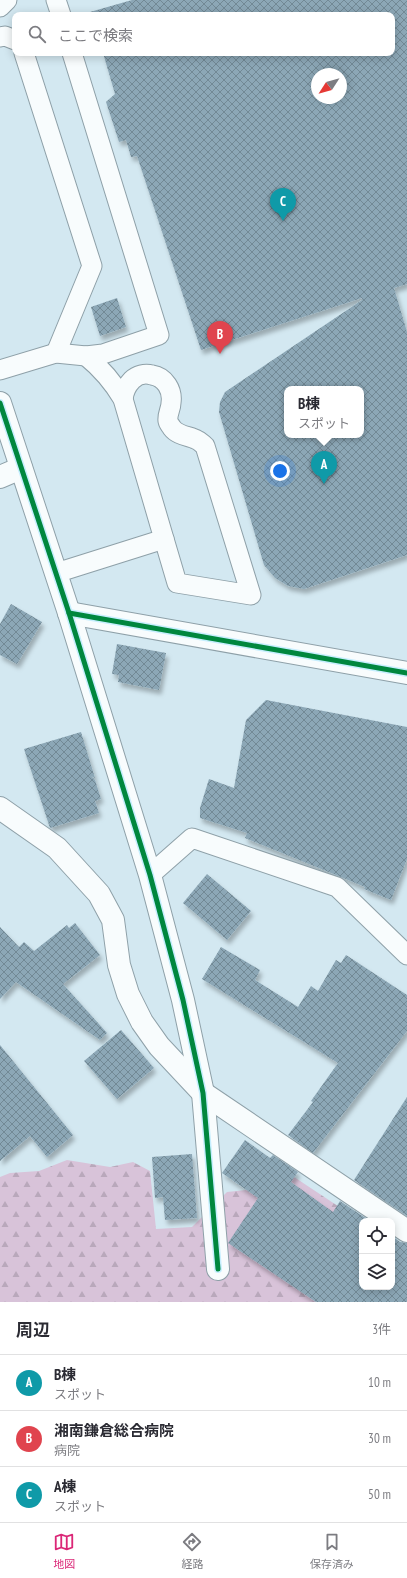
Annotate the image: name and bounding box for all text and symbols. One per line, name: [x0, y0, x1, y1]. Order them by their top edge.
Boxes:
search box: [12, 12, 395, 56]
icon: search: [26, 23, 48, 45]
text: ここで検索: [58, 26, 133, 45]
north arrow: [311, 68, 347, 104]
pin: C: [270, 188, 296, 221]
pin: B: [207, 321, 233, 354]
popup: [284, 386, 364, 438]
text: B棟: [298, 394, 320, 413]
text: スポット: [298, 415, 350, 432]
pin: A: [311, 451, 337, 484]
your location: [270, 461, 290, 481]
map controls: [359, 1218, 395, 1290]
button: locate: [359, 1218, 395, 1254]
button: layers: [359, 1254, 395, 1290]
text: 周辺: [16, 1319, 50, 1341]
text: 3件: [372, 1321, 391, 1338]
text: B棟: [54, 1365, 76, 1384]
text: A: [26, 1374, 32, 1391]
text: 10 m: [368, 1374, 391, 1391]
text: スポット: [54, 1386, 106, 1403]
text: 湘南鎌倉総合病院: [54, 1421, 174, 1440]
text: B: [26, 1430, 32, 1447]
text: 30 m: [368, 1430, 391, 1447]
text: 病院: [54, 1442, 80, 1459]
text: A棟: [54, 1477, 77, 1496]
text: C: [26, 1486, 32, 1503]
text: 50 m: [368, 1486, 391, 1503]
text: スポット: [54, 1498, 106, 1515]
tab: 地図: [53, 1531, 75, 1571]
tab: 経路: [181, 1531, 203, 1571]
tab: 保存済み: [310, 1531, 354, 1571]

